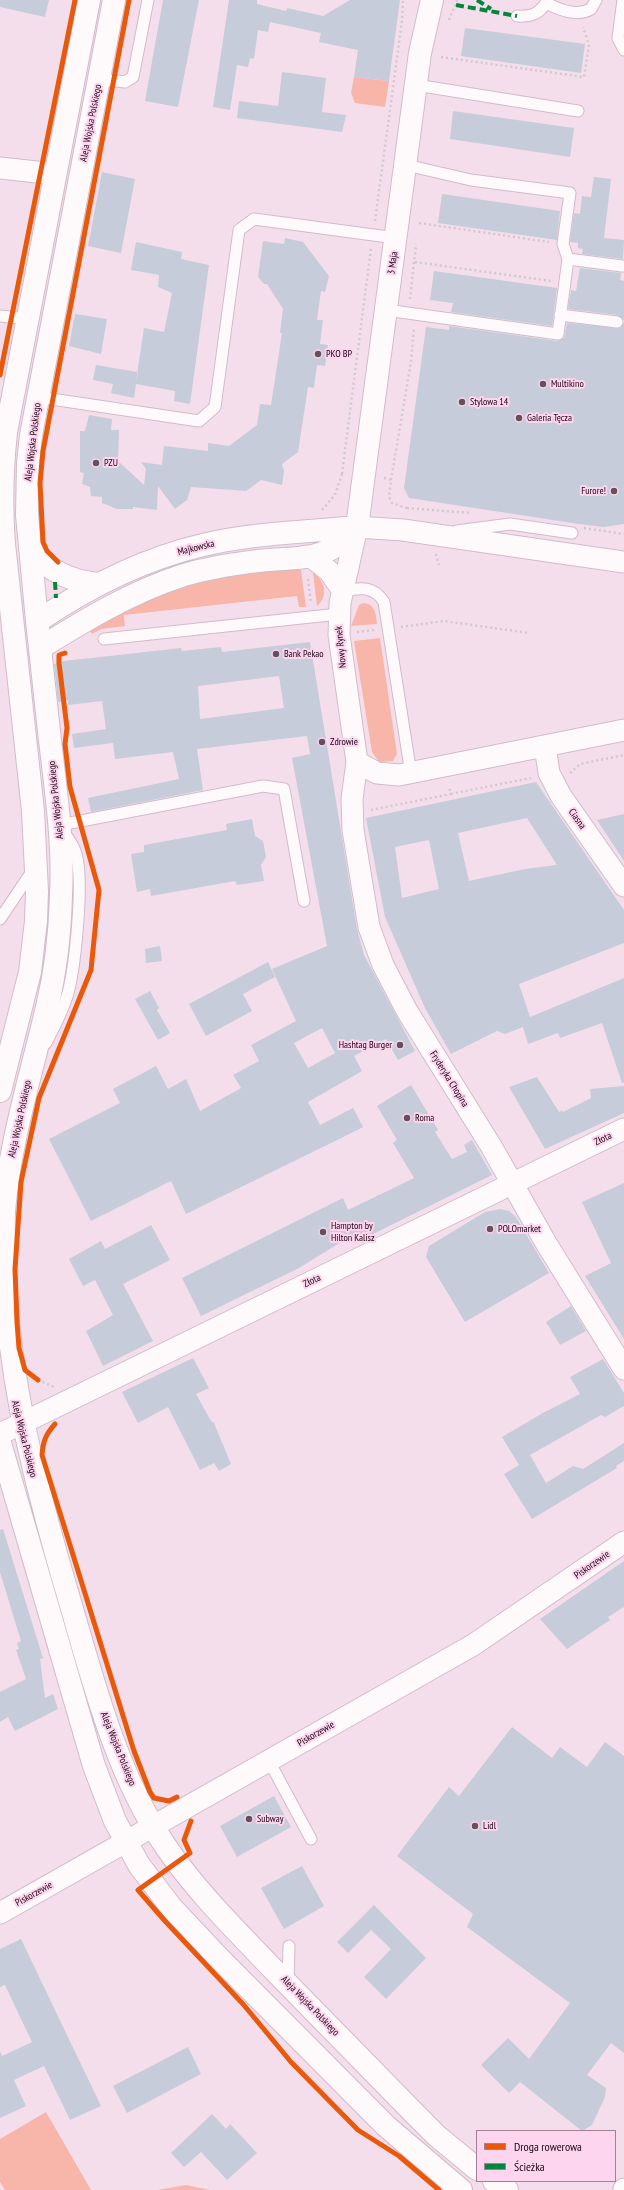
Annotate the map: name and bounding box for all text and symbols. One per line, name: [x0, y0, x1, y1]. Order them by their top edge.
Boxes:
street label: Aleja Wojska Polskiego: [78, 83, 104, 163]
street label: 3 Maja: [385, 251, 401, 275]
place label: PKO BP: [326, 348, 352, 360]
marker: PKO BP: [313, 349, 323, 359]
place label: Multikino: [551, 378, 584, 390]
marker: Multikino: [538, 379, 548, 389]
place label: Stylowa 14: [470, 396, 508, 408]
marker: Stylowa 14: [457, 397, 467, 407]
street label: Aleja Wojska Polskiego: [22, 402, 44, 482]
place label: Galeria Tęcza: [527, 412, 572, 424]
marker: Galeria Tęcza: [514, 413, 524, 423]
place label: PZU: [104, 457, 118, 469]
marker: PZU: [91, 458, 101, 468]
place label: Furore!: [581, 485, 606, 497]
marker: Furore!: [609, 486, 619, 496]
street label: Majkowska: [176, 538, 216, 558]
street label: Nowy Rynek: [333, 625, 349, 669]
place label: Bank Pekao: [284, 648, 324, 660]
marker: Bank Pekao: [271, 649, 281, 659]
place label: Zdrowie: [330, 736, 358, 748]
marker: Zdrowie: [317, 737, 327, 747]
street label: Aleja Wojska Polskiego: [46, 760, 66, 840]
street label: Ciasna: [566, 806, 588, 832]
place label: Hashtag Burger: [339, 1039, 392, 1051]
marker: Hashtag Burger: [395, 1040, 405, 1050]
street label: Fryderyka Chopina: [427, 1049, 471, 1109]
street label: Aleja Wojska Polskiego: [6, 1079, 34, 1159]
place label: Roma: [415, 1112, 434, 1124]
marker: Roma: [402, 1113, 412, 1123]
street label: Złota: [592, 1130, 614, 1148]
place label: Hampton by Hilton Kalisz: [331, 1220, 375, 1244]
place label: POLOmarket: [498, 1223, 541, 1235]
marker: POLOmarket: [485, 1224, 495, 1234]
marker: Hampton by Hilton Kalisz: [318, 1227, 328, 1237]
street label: Złota: [301, 1272, 323, 1290]
street label: Aleja Wojska Polskiego: [9, 1399, 39, 1479]
street label: Piskorzewie: [572, 1548, 612, 1582]
street label: Aleja Wojska Polskiego: [98, 1710, 138, 1788]
street label: Piskorzewie: [295, 1719, 337, 1749]
place label: Subway: [257, 1813, 284, 1825]
marker: Subway: [244, 1814, 254, 1824]
place label: Lidl: [483, 1820, 496, 1832]
marker: Lidl: [470, 1821, 480, 1831]
street label: Piskorzewie: [13, 1879, 55, 1909]
street label: Aleja Wojska Polskiego: [278, 1974, 342, 2038]
legend: [476, 2130, 616, 2182]
text: Droga rowerowa: [514, 2139, 582, 2154]
text: Ścieżka: [514, 2159, 545, 2174]

